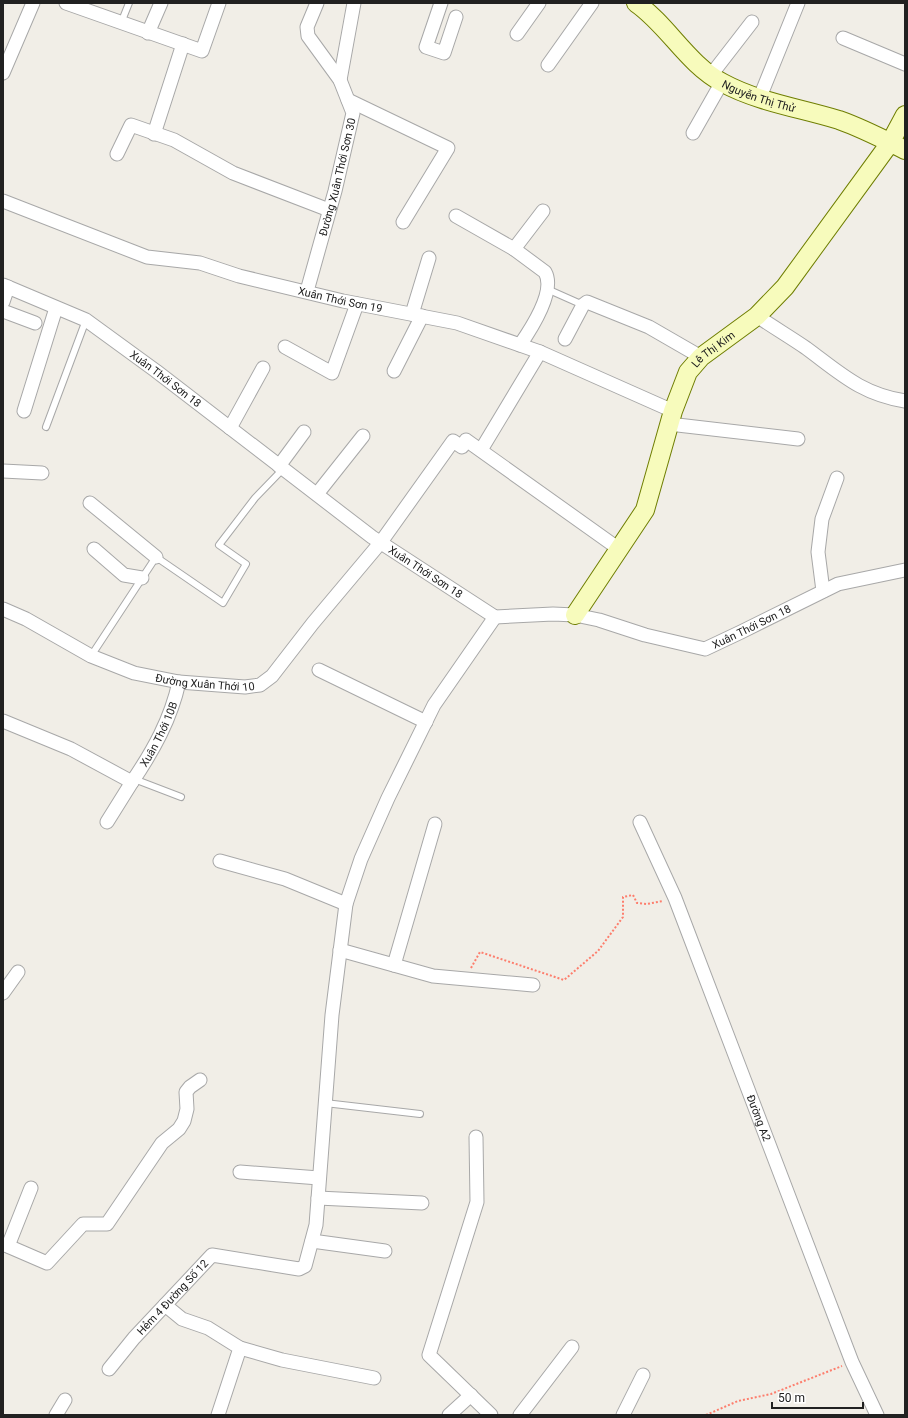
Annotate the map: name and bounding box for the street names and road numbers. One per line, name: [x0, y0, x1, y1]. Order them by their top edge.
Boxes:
street label: Nguyễn Thị Thử: [720, 78, 797, 115]
street label: Đường Xuân Thới Sơn 30: [317, 117, 359, 238]
street label: Xuân Thới Sơn 19: [297, 284, 383, 315]
street label: Lê Thị Kim: [689, 328, 737, 370]
street label: Xuân Thới Sơn 18: [127, 348, 203, 410]
street label: Xuân Thới Sơn 18: [386, 543, 465, 601]
street label: Xuân Thới Sơn 18: [710, 602, 793, 652]
street label: Đường Xuân Thới 10: [154, 671, 255, 694]
street label: Xuân Thới 10B: [138, 700, 180, 769]
street label: Đường A2: [744, 1093, 773, 1143]
street label: Hẻm 4 Đường Số 12: [134, 1257, 211, 1338]

